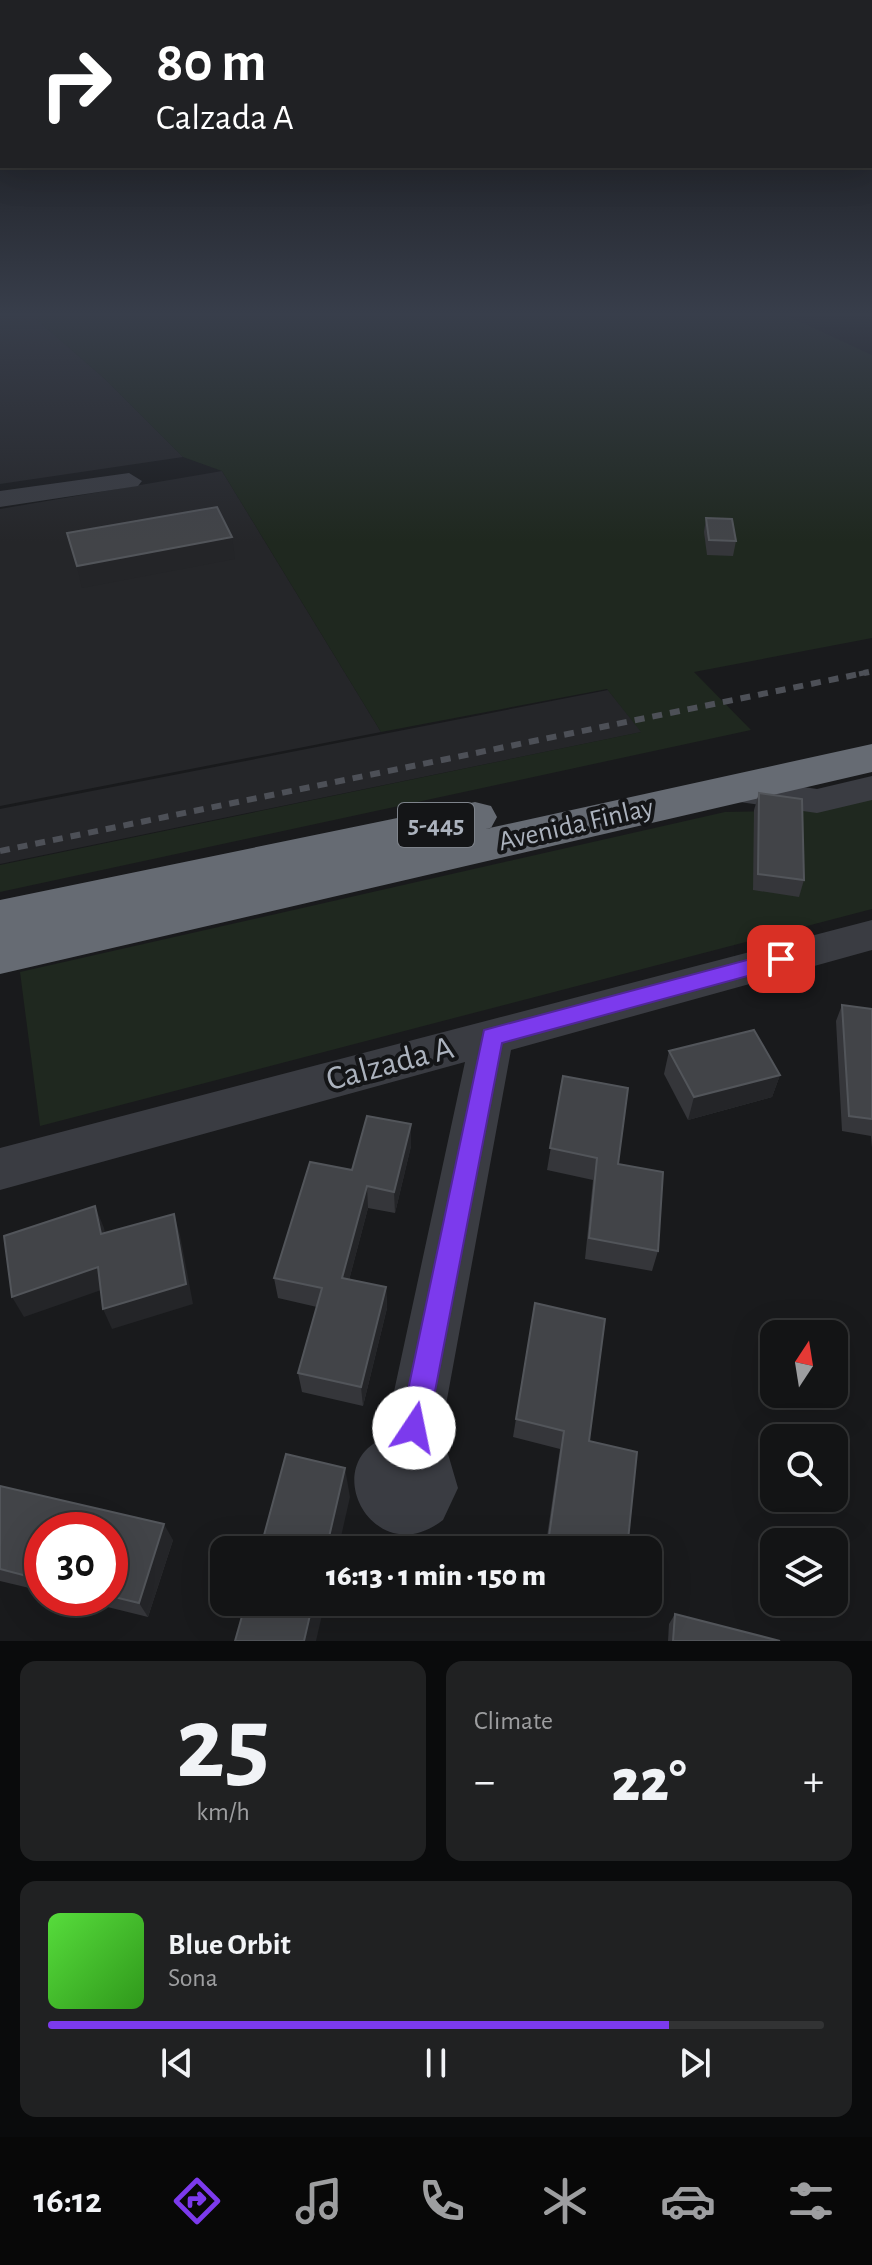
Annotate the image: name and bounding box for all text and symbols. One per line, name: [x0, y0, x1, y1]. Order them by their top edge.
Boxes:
icon: right: [24, 32, 128, 136]
text: 80 m: [156, 35, 266, 91]
text: Calzada A: [156, 100, 294, 136]
street label: Avenida Finlay: [496, 794, 656, 856]
road number: 5-445: [398, 803, 474, 847]
pin: [747, 925, 815, 993]
icon: arrive: [759, 937, 803, 981]
street label: Calzada A: [323, 1031, 457, 1097]
north arrow: [760, 1320, 848, 1408]
map controls: [760, 1320, 848, 1616]
position arrow: [372, 1386, 456, 1470]
button: search: [760, 1424, 848, 1512]
speed limit sign: 30: [24, 1512, 128, 1616]
button: layers: [760, 1528, 848, 1616]
text: 16:13 · 1 min · 150 m: [326, 1561, 546, 1591]
text: 25: [176, 1693, 270, 1797]
text: Climate: [474, 1708, 553, 1734]
text: 22°: [612, 1752, 687, 1812]
text: −: [474, 1760, 495, 1804]
text: +: [803, 1760, 824, 1804]
text: km/h: [196, 1799, 250, 1825]
text: Blue Orbit: [168, 1930, 291, 1960]
text: Sona: [168, 1965, 218, 1991]
icon: previous: [155, 2041, 199, 2085]
icon: pause: [414, 2041, 458, 2085]
icon: next: [673, 2041, 717, 2085]
icon: directions: [169, 2173, 225, 2229]
icon: music: [291, 2173, 347, 2229]
icon: phone: [414, 2173, 470, 2229]
icon: climate: [537, 2173, 593, 2229]
icon: car: [660, 2173, 716, 2229]
icon: filters: [783, 2173, 839, 2229]
text: 16:12: [33, 2183, 102, 2219]

